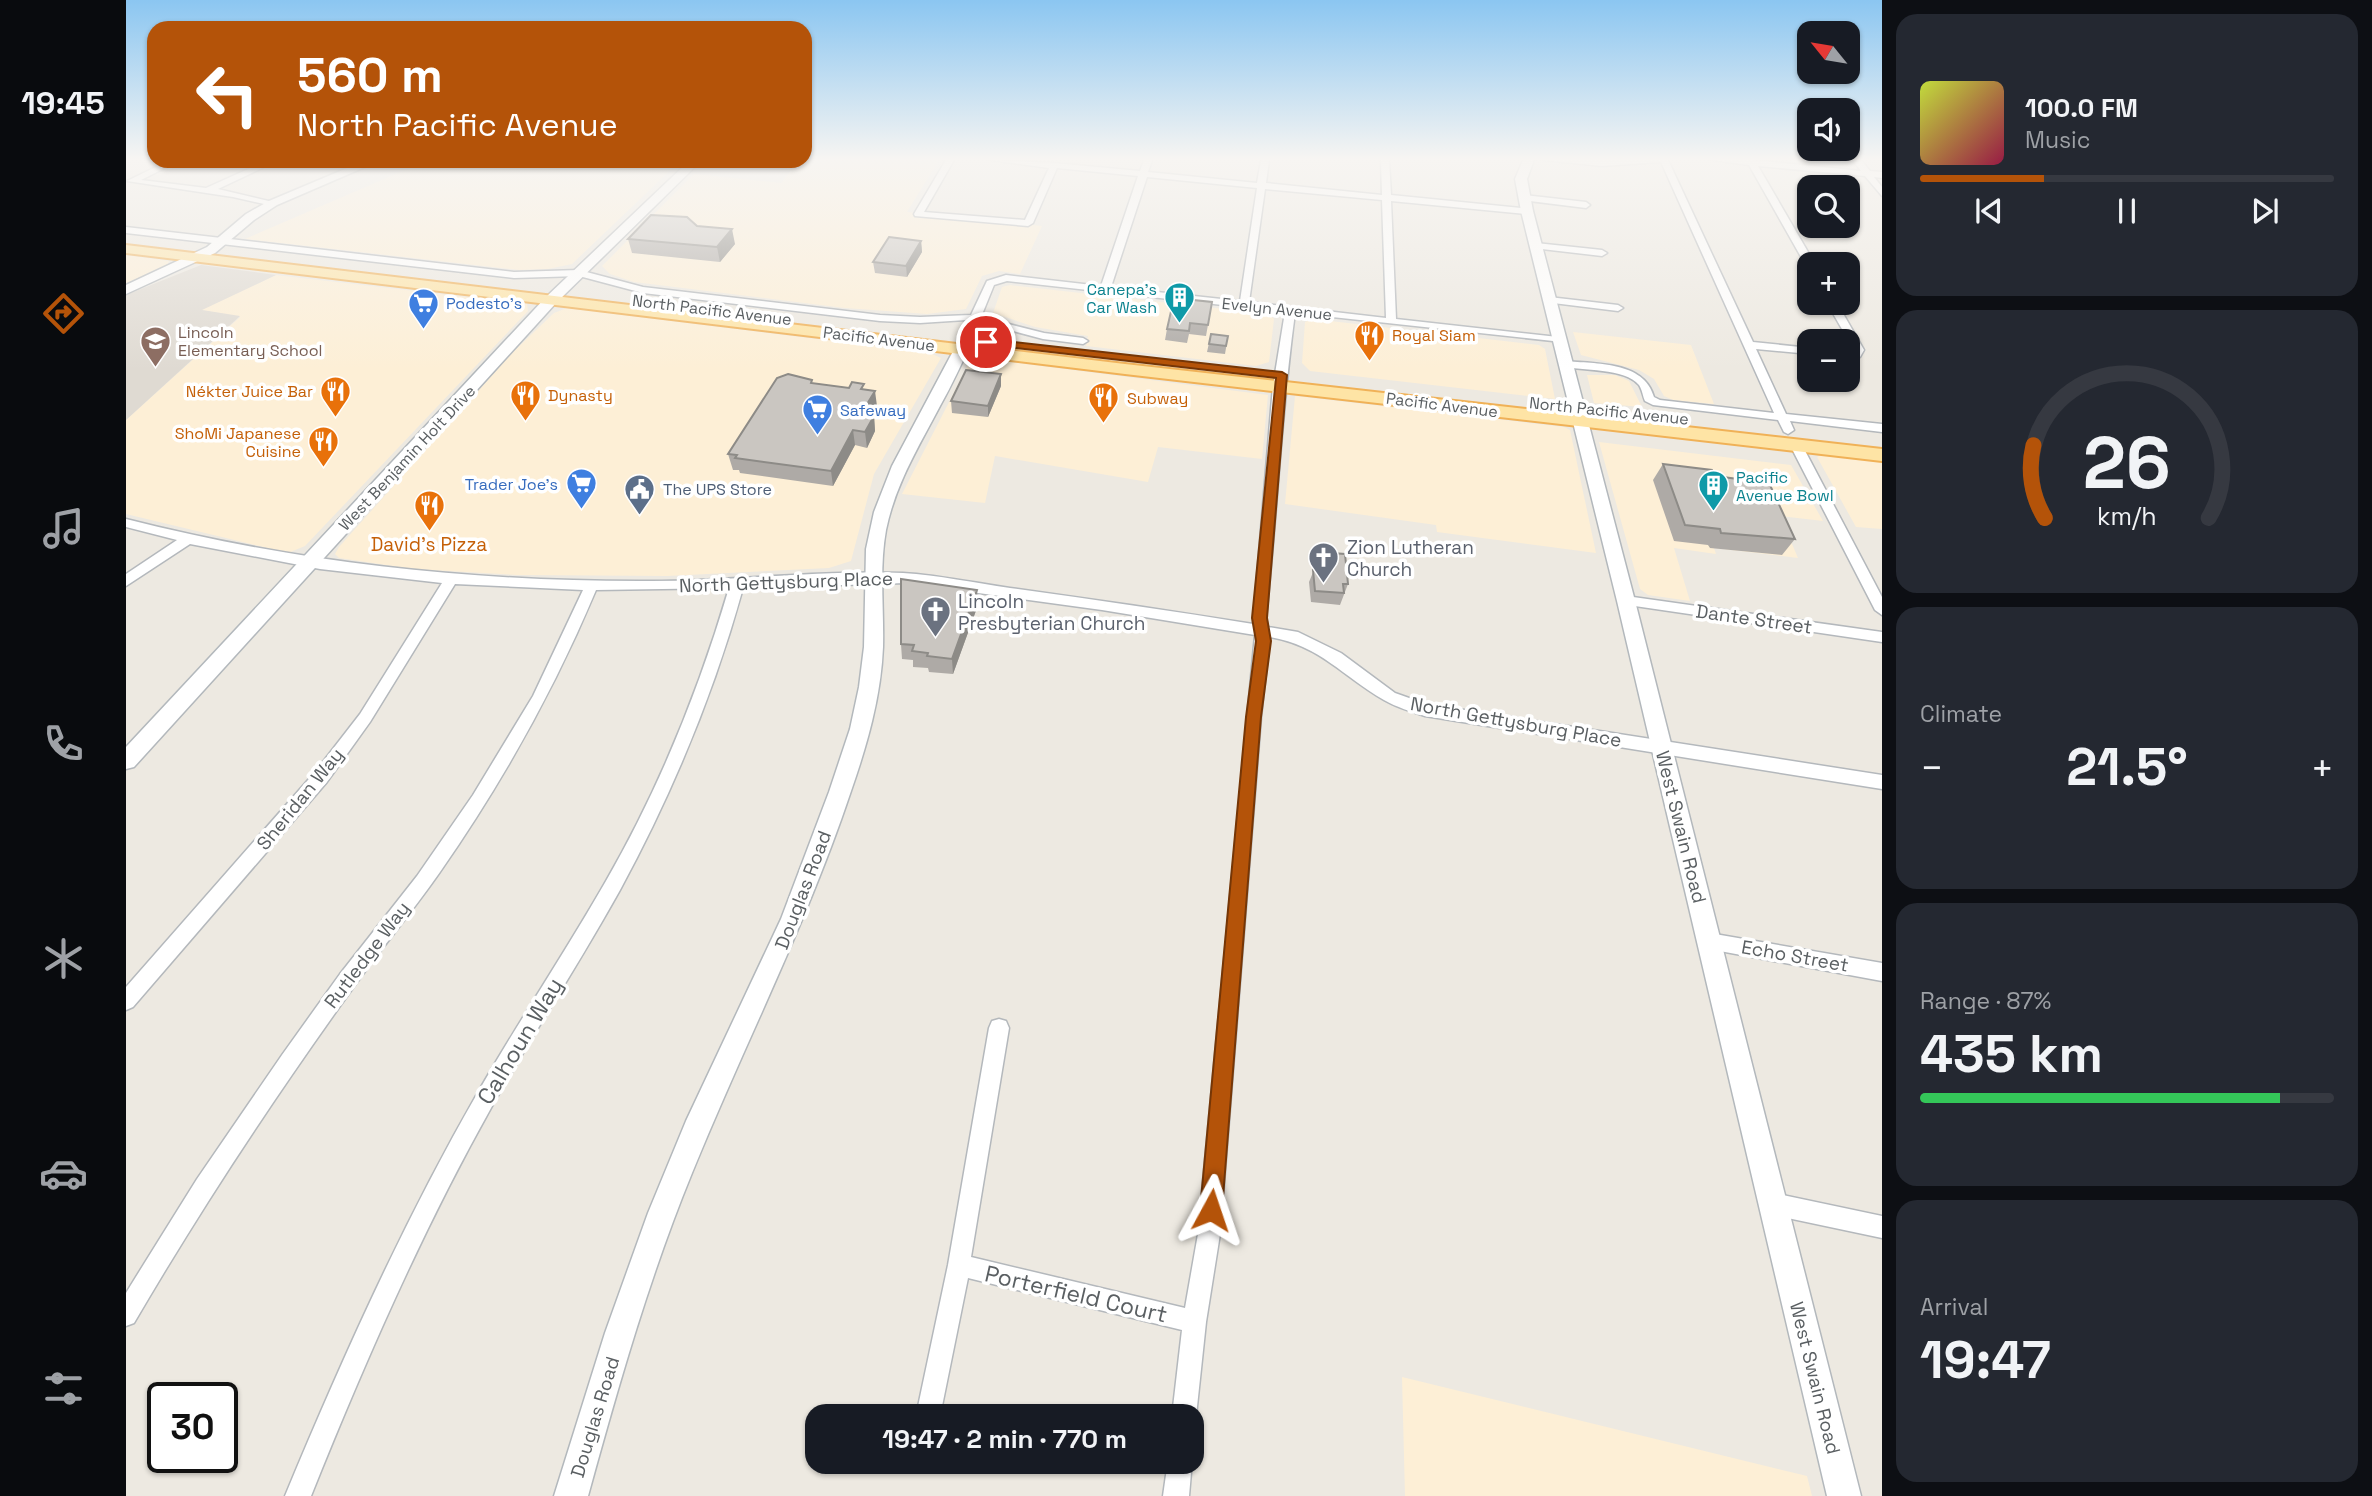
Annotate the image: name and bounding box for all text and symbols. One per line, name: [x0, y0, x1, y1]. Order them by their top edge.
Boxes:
north arrow: [1797, 21, 1860, 84]
map controls: [1797, 21, 1860, 392]
text: 560 m: [297, 44, 443, 106]
icon: left: [182, 49, 273, 140]
text: 19:45: [21, 83, 105, 123]
text: 100.0 FM: [2025, 91, 2138, 125]
button: sound: [1797, 98, 1860, 161]
text: North Pacific Avenue: [297, 105, 618, 145]
text: Music: [2025, 125, 2090, 155]
button: search: [1797, 175, 1860, 238]
icon: previous: [1970, 192, 2008, 230]
icon: pause: [2108, 192, 2146, 230]
icon: next: [2246, 192, 2284, 230]
button: +: [1797, 252, 1860, 315]
place label: Canepa's Car Wash: [1086, 279, 1157, 318]
building icon: Canepa's Car Wash: [1163, 281, 1197, 325]
supermarket icon: Podesto's: [406, 286, 440, 330]
icon: directions: [39, 289, 88, 338]
street label: North Pacific Avenue: [631, 290, 793, 330]
place label: Podesto's: [446, 293, 522, 314]
street label: Evelyn Avenue: [1221, 293, 1333, 325]
pin: [956, 312, 1016, 372]
restaurant icon: Royal Siam: [1352, 318, 1386, 362]
place label: Lincoln Elementary School: [178, 322, 323, 361]
street label: Pacific Avenue: [822, 322, 936, 356]
icon: arrive: [967, 323, 1005, 361]
school or university icon: Lincoln Elementary School: [138, 324, 172, 368]
place label: Royal Siam: [1392, 325, 1476, 346]
button: −: [1797, 329, 1860, 392]
restaurant icon: Nékter Juice Bar: [319, 374, 353, 418]
restaurant icon: Dynasty: [508, 378, 542, 422]
place label: Nékter Juice Bar: [186, 381, 313, 402]
street label: West Benjamin Holt Drive: [334, 381, 480, 535]
restaurant icon: Subway: [1087, 381, 1121, 425]
place label: Dynasty: [548, 385, 613, 406]
place label: Subway: [1127, 388, 1188, 409]
street label: Pacific Avenue: [1385, 388, 1499, 422]
street label: North Pacific Avenue: [1528, 392, 1690, 430]
supermarket icon: Safeway: [800, 393, 834, 437]
place label: Safeway: [840, 400, 906, 421]
text: 26: [2083, 416, 2171, 509]
place label: ShoMi Japanese Cuisine: [175, 423, 301, 462]
restaurant icon: ShoMi Japanese Cuisine: [307, 425, 341, 469]
supermarket icon: Trader Joe's: [564, 467, 598, 511]
place label: Pacific Avenue Bowl: [1736, 467, 1834, 506]
building icon: Pacific Avenue Bowl: [1696, 469, 1730, 513]
public building icon: The UPS Store: [623, 472, 657, 516]
place label: Trader Joe's: [465, 474, 558, 495]
place label: The UPS Store: [663, 479, 772, 500]
restaurant icon: David's Pizza: [412, 488, 446, 532]
text: km/h: [2097, 499, 2157, 531]
icon: music: [39, 504, 88, 553]
place label: David's Pizza: [371, 532, 487, 557]
place label: Zion Lutheran Church: [1347, 535, 1474, 582]
church icon: Zion Lutheran Church: [1307, 541, 1341, 585]
street label: North Gettysburg Place: [679, 566, 893, 598]
place label: Lincoln Presbyterian Church: [958, 589, 1145, 636]
church icon: Lincoln Presbyterian Church: [918, 595, 952, 639]
street label: Dante Street: [1694, 598, 1814, 640]
street label: North Gettysburg Place: [1408, 691, 1624, 753]
text: Climate: [1920, 699, 2002, 729]
icon: phone: [39, 719, 88, 768]
text: 21.5°: [2066, 734, 2188, 800]
street label: Sheridan Way: [251, 743, 349, 855]
text: −: [1920, 744, 1944, 792]
text: +: [2310, 744, 2334, 792]
street label: West Swain Road: [1650, 748, 1712, 906]
street label: Douglas Road: [769, 827, 837, 953]
street label: Rutledge Way: [319, 897, 415, 1013]
icon: climate: [39, 934, 88, 983]
street label: Echo Street: [1739, 934, 1851, 978]
street label: Calhoun Way: [470, 972, 570, 1110]
text: Range · 87%: [1920, 986, 2051, 1016]
text: 435 km: [1920, 1021, 2103, 1087]
icon: car: [39, 1149, 88, 1198]
position arrow: [1174, 1173, 1248, 1247]
street label: Porterfield Court: [982, 1258, 1170, 1330]
text: Arrival: [1920, 1292, 1988, 1322]
street label: West Swain Road: [1784, 1299, 1846, 1457]
text: 19:47: [1920, 1327, 2051, 1393]
street label: Douglas Road: [565, 1353, 625, 1481]
icon: filters: [39, 1364, 88, 1413]
speed limit sign: 30: [147, 1382, 238, 1473]
text: 19:47 · 2 min · 770 m: [882, 1422, 1127, 1456]

